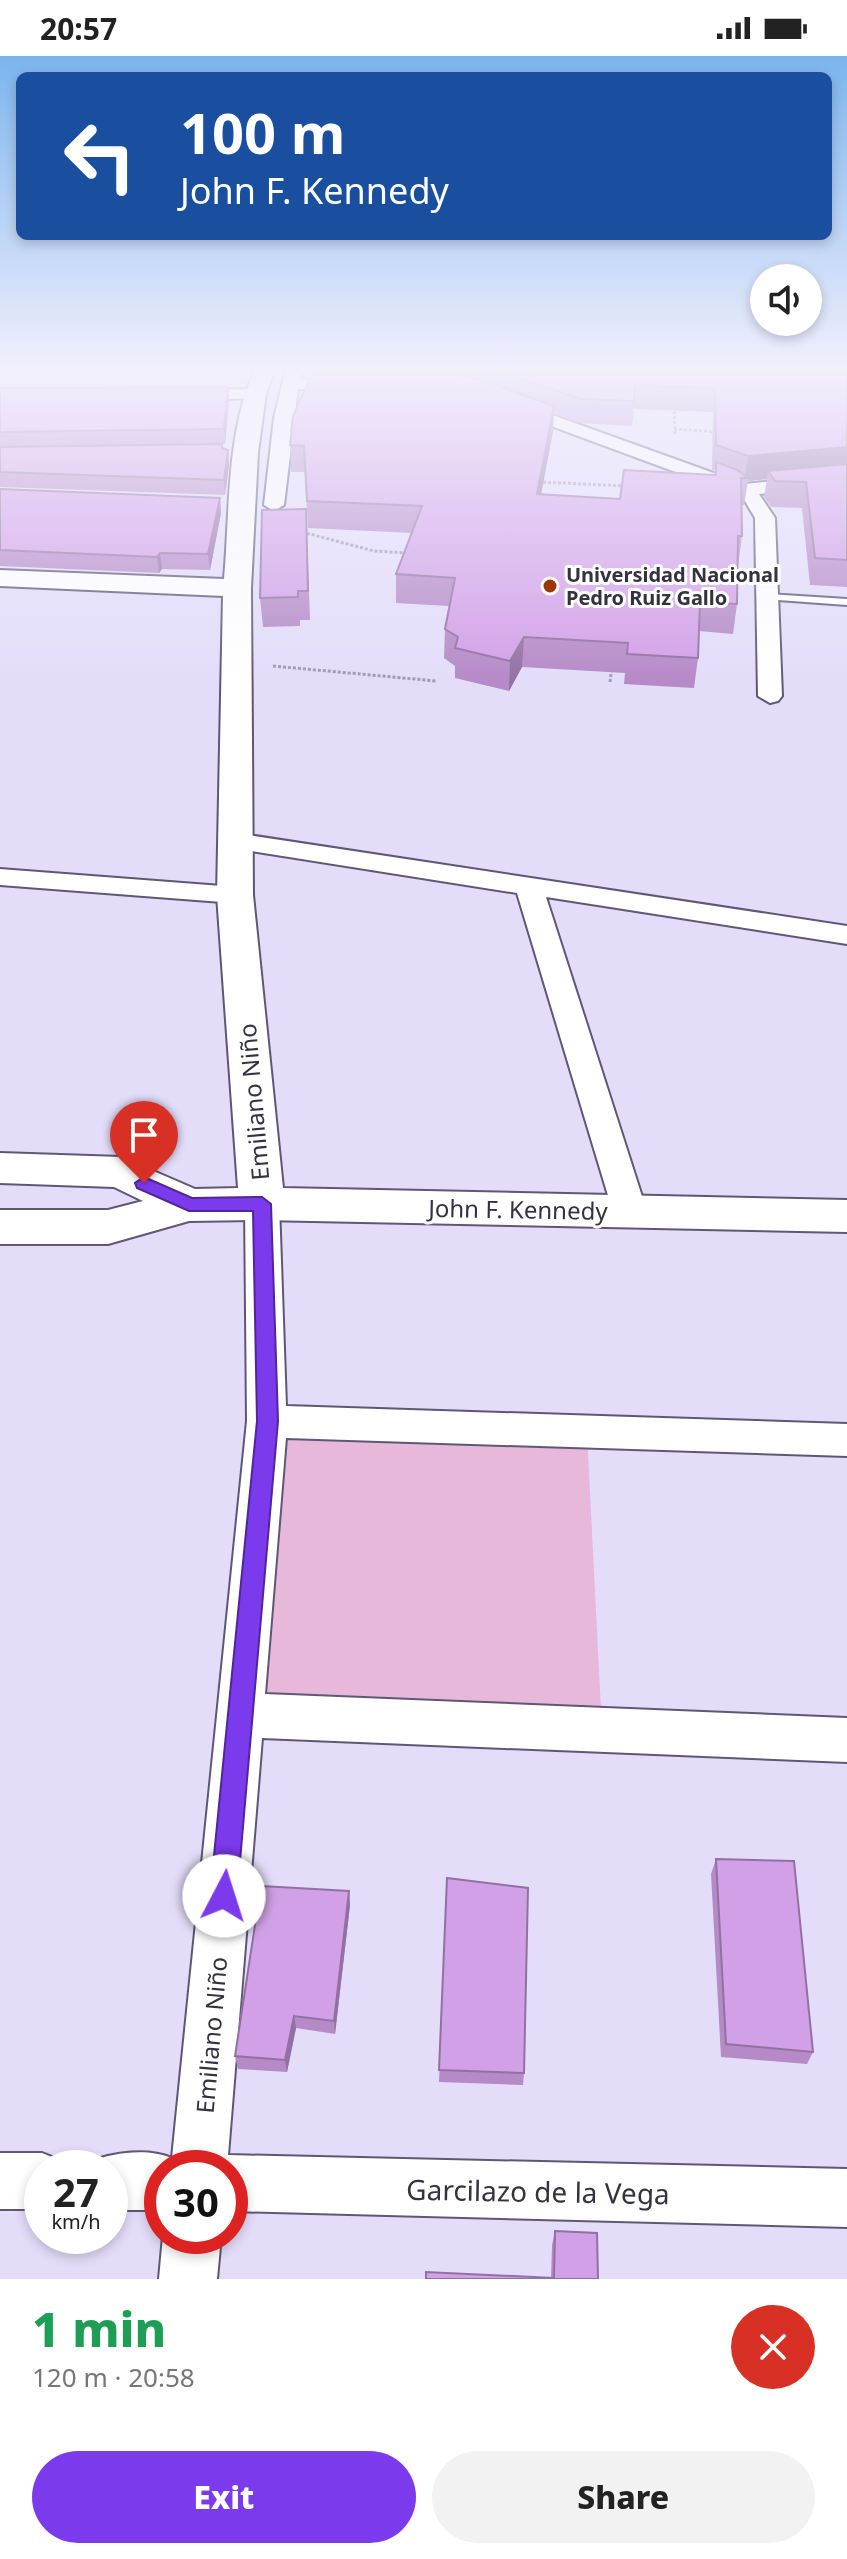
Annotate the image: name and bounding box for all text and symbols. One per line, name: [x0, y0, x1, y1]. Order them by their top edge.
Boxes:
text: 20:57: [40, 8, 117, 49]
text: 100 m: [180, 94, 345, 170]
icon: left: [48, 104, 152, 208]
text: John F. Kennedy: [180, 166, 449, 215]
map controls: [750, 264, 822, 336]
button: sound: [750, 264, 822, 336]
place label: Universidad Nacional Pedro Ruiz Gallo: [566, 561, 779, 611]
marker: Universidad Nacional Pedro Ruiz Gallo: [541, 577, 559, 595]
street label: Emiliano Niño: [230, 1022, 276, 1182]
pin: [110, 1101, 178, 1183]
icon: arrive: [122, 1113, 166, 1157]
street label: John F. Kennedy: [426, 1191, 609, 1227]
position arrow: [182, 1854, 266, 1938]
street label: Emiliano Niño: [188, 1955, 234, 2115]
speed limit sign: 30: [144, 2150, 248, 2254]
text: 27: [53, 2164, 99, 2219]
street label: Garcilazo de la Vega: [406, 2170, 670, 2212]
text: km/h: [51, 2208, 101, 2235]
text: 1 min: [32, 2296, 166, 2361]
button: close: [731, 2305, 815, 2389]
text: 120 m · 20:58: [32, 2359, 195, 2395]
button: Exit: [32, 2451, 416, 2543]
button: Share: [432, 2451, 815, 2543]

